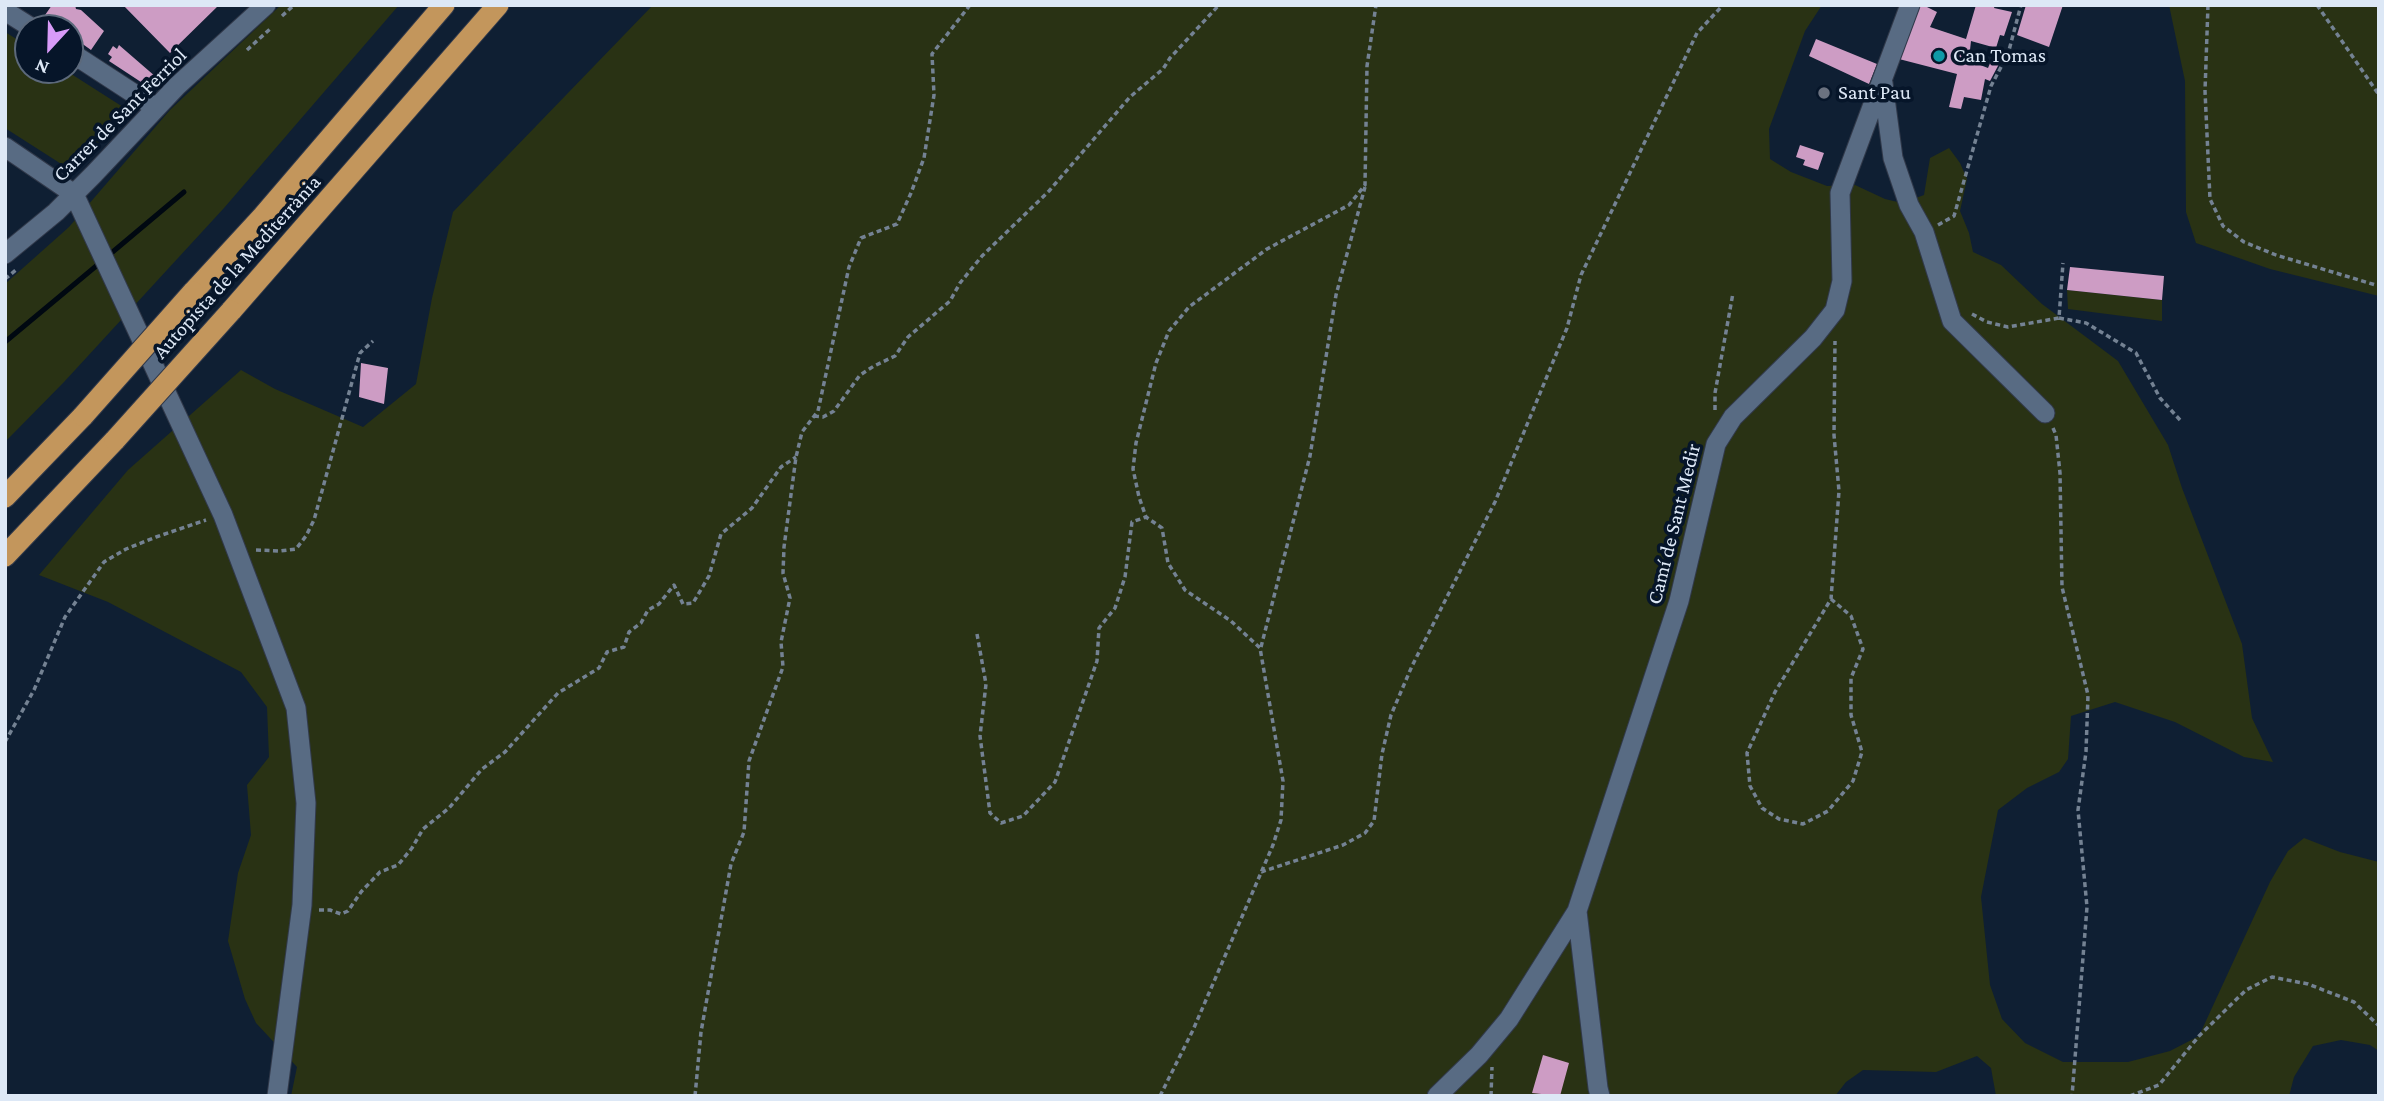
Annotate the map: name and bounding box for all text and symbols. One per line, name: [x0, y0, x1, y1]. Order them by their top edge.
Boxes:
north arrow: [14, 14, 84, 84]
street label: Carrer de Sant Ferriol: [48, 43, 192, 187]
place label: Can Tomas: [1953, 43, 2046, 69]
marker: Can Tomas: [1931, 48, 1947, 64]
text: N: [32, 55, 52, 79]
place label: Sant Pau: [1838, 80, 1911, 106]
marker: Sant Pau: [1816, 85, 1832, 101]
street label: Autopista de la Mediterrània: [148, 170, 326, 364]
street label: Camí de Sant Medir: [1642, 441, 1706, 607]

